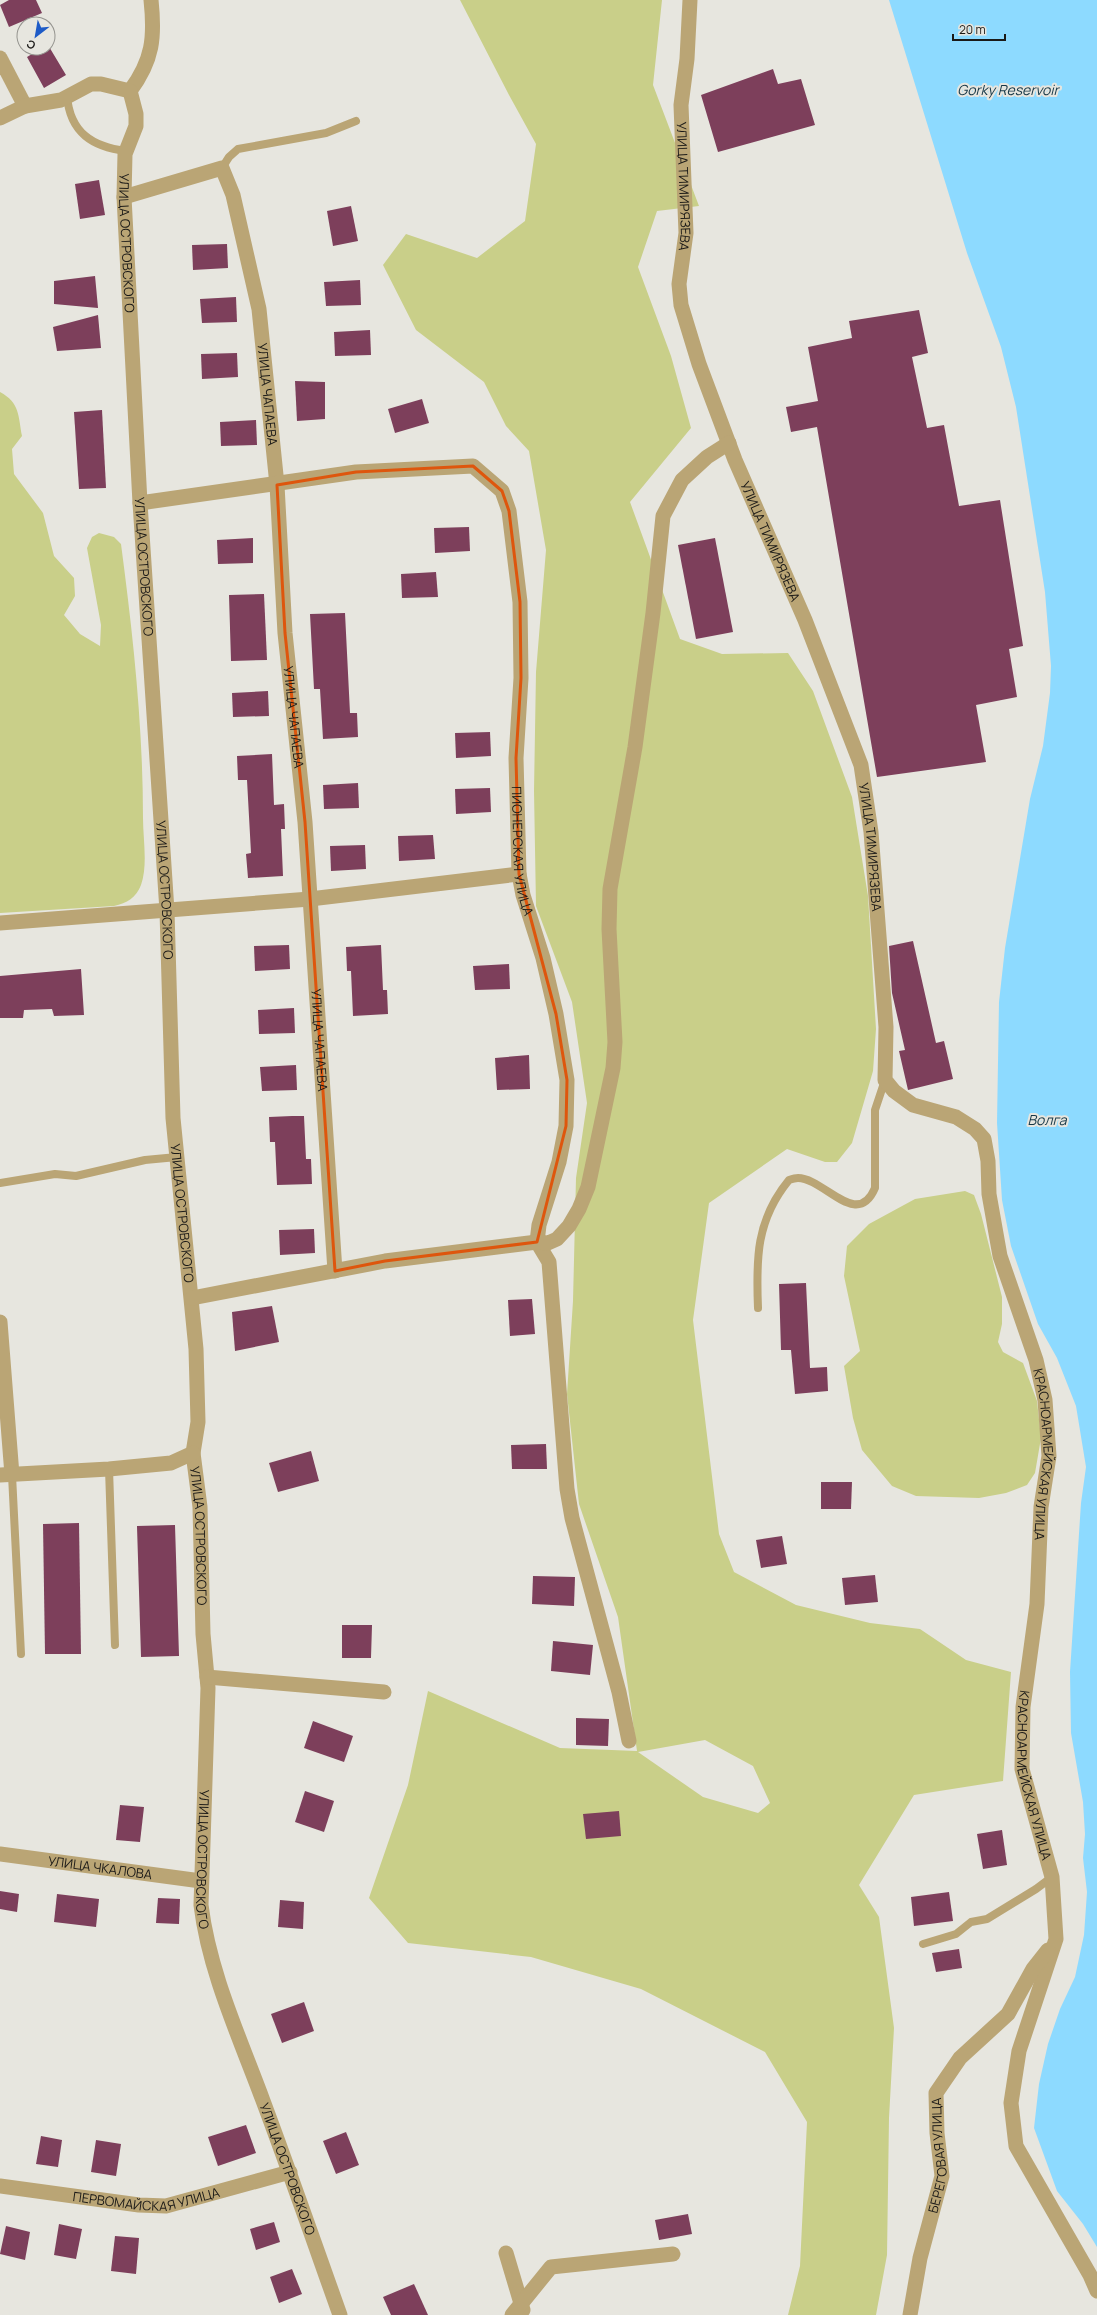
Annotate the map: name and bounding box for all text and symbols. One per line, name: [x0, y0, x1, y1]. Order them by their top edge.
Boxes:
north arrow: [16, 16, 56, 56]
scale bar: [953, 16, 1005, 42]
text: 20 m: [959, 21, 986, 38]
text: С: [23, 36, 38, 54]
water label: Gorky Reservoir: [957, 80, 1061, 99]
street label: УЛИЦА ТИМИРЯЗЕВА: [673, 121, 695, 252]
street label: УЛИЦА ОСТРОВСКОГО: [115, 173, 139, 314]
street label: УЛИЦА ЧАПАЕВА: [254, 342, 282, 446]
street label: УЛИЦА ТИМИРЯЗЕВА: [736, 478, 805, 604]
street label: УЛИЦА ОСТРОВСКОГО: [131, 497, 158, 637]
street label: УЛИЦА ЧАПАЕВА: [280, 665, 308, 769]
street label: УЛИЦА ТИМИРЯЗЕВА: [855, 781, 886, 912]
street label: ПИОНЕРСКАЯ УЛИЦА: [508, 786, 538, 918]
street label: УЛИЦА ОСТРОВСКОГО: [152, 820, 177, 960]
street label: УЛИЦА ЧАПАЕВА: [307, 988, 332, 1092]
water label: Волга: [1028, 1110, 1068, 1129]
street label: УЛИЦА ОСТРОВСКОГО: [167, 1143, 198, 1284]
street label: КРАСНОАРМЕЙСКАЯ УЛИЦА: [1029, 1367, 1058, 1540]
street label: УЛИЦА ОСТРОВСКОГО: [186, 1465, 211, 1606]
street label: КРАСНОАРМЕЙСКАЯ УЛИЦА: [1013, 1689, 1056, 1862]
street label: УЛИЦА ОСТРОВСКОГО: [192, 1789, 214, 1931]
street label: УЛИЦА ЧКАЛОВА: [47, 1852, 153, 1883]
street label: БЕРЕГОВАЯ УЛИЦА: [923, 2098, 951, 2215]
street label: УЛИЦА ОСТРОВСКОГО: [256, 2100, 320, 2238]
street label: ПЕРВОМАЙСКАЯ УЛИЦА: [72, 2183, 221, 2215]

